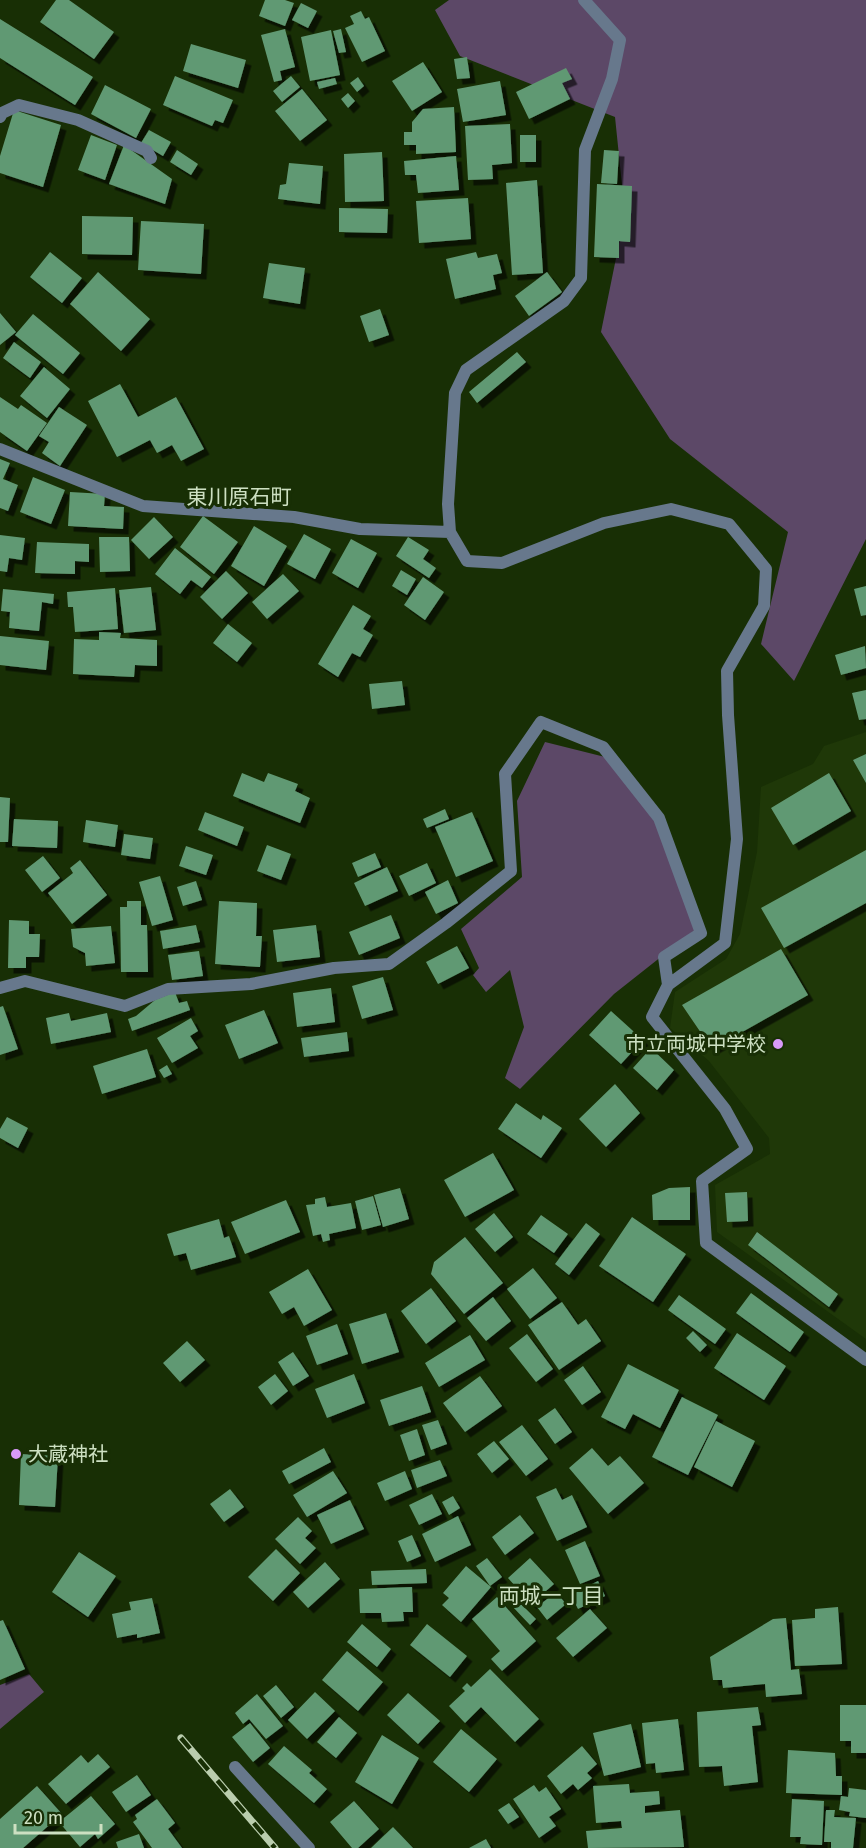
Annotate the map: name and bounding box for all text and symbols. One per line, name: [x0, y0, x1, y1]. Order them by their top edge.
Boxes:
district label: 東川原石町: [187, 484, 292, 510]
place label: 市立両城中学校: [626, 1032, 766, 1056]
marker: 市立両城中学校: [771, 1037, 785, 1051]
place label: 大蔵神社: [28, 1442, 108, 1466]
marker: 大蔵神社: [9, 1447, 23, 1461]
district label: 両城一丁目: [499, 1583, 604, 1609]
scale bar: [15, 1797, 100, 1835]
text: 20 m: [24, 1807, 63, 1829]

